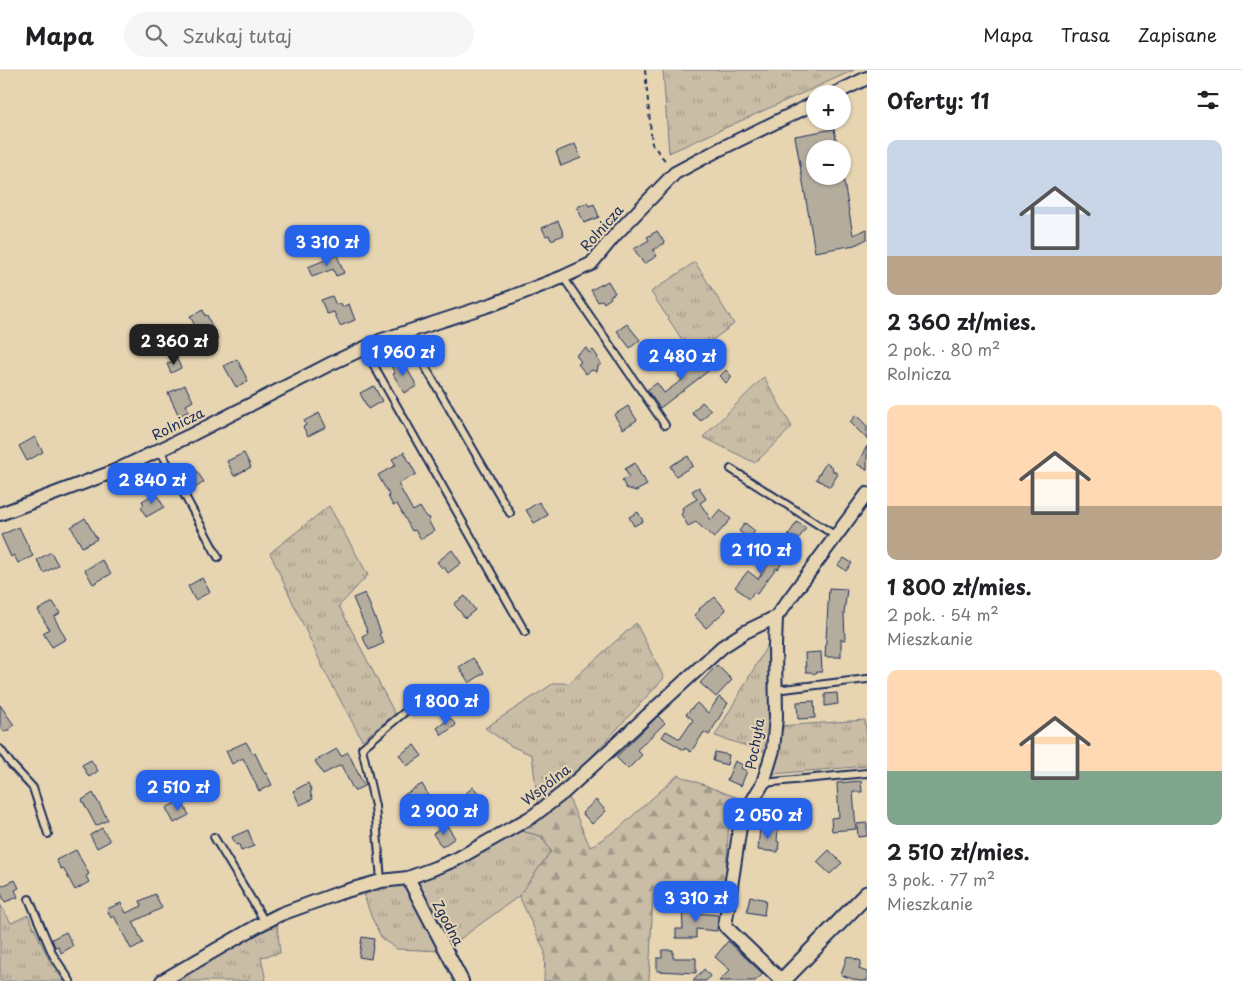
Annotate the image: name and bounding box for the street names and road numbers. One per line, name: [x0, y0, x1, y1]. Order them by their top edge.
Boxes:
street label: Rolnicza: [575, 200, 628, 255]
street label: Rolnicza: [148, 402, 208, 445]
street label: Pochyła: [740, 716, 769, 771]
street label: Wspólna: [517, 759, 575, 811]
street label: Zgodna: [428, 896, 469, 950]

